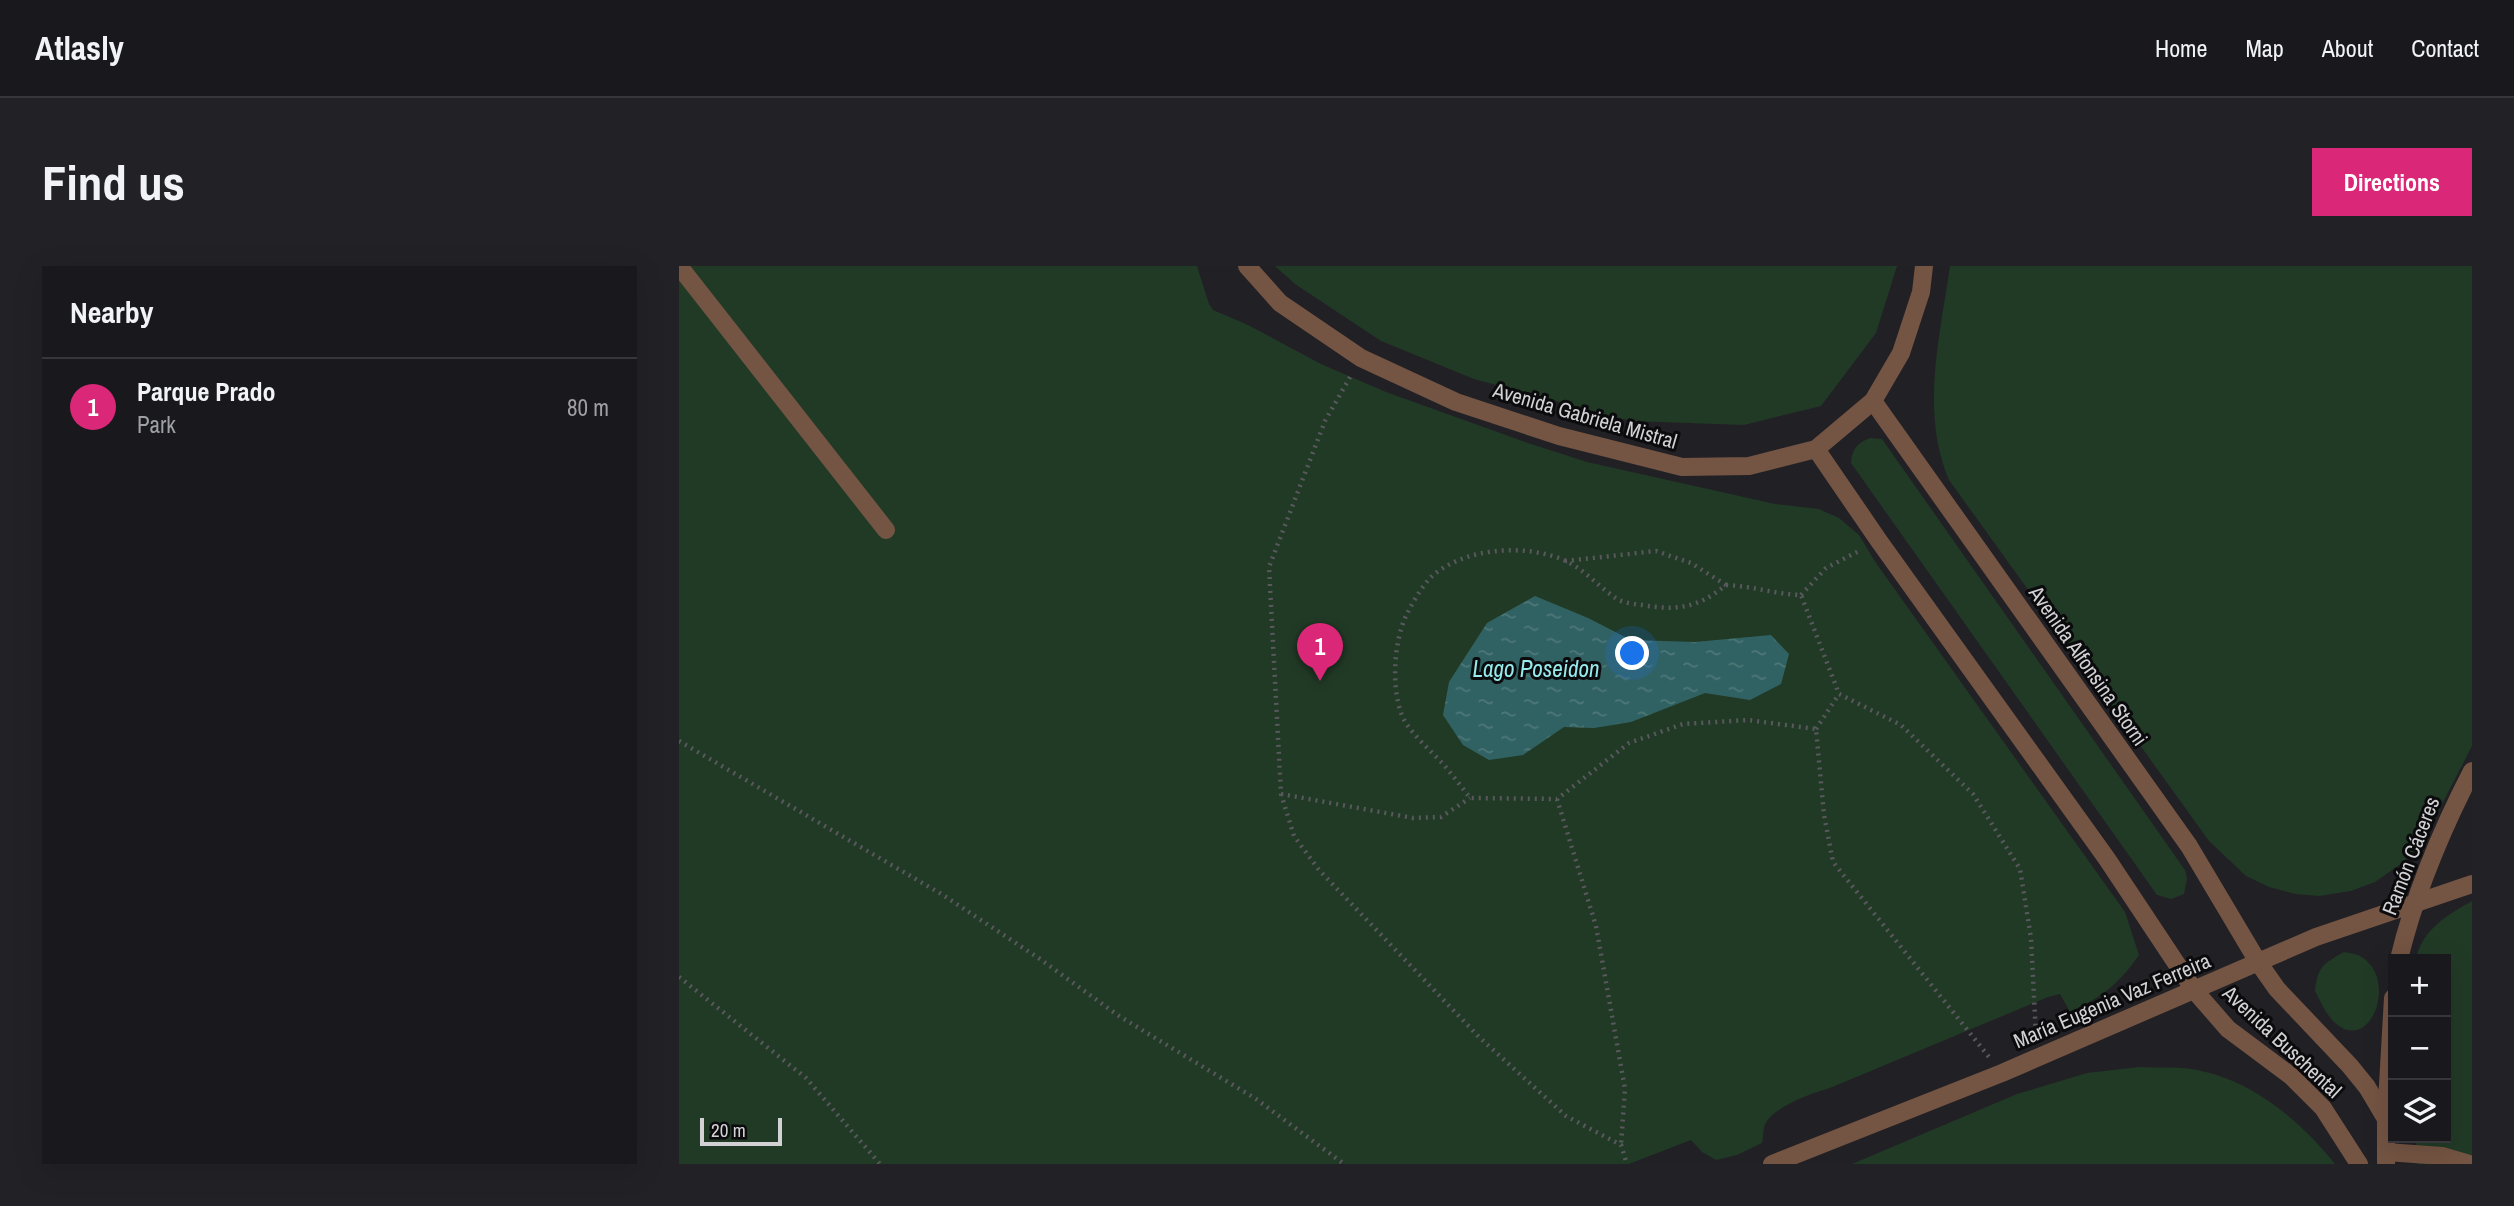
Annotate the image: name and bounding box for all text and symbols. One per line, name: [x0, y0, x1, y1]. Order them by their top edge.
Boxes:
text: Atlasly: [35, 26, 124, 70]
text: Home: [2155, 32, 2207, 64]
text: Map: [2245, 32, 2284, 64]
text: About: [2322, 32, 2373, 64]
text: Contact: [2411, 32, 2479, 64]
button: Directions: [2312, 148, 2472, 216]
text: Find us: [42, 149, 185, 215]
text: Nearby: [70, 292, 153, 332]
text: Parque Prado: [137, 374, 276, 409]
street label: Avenida Gabriela Mistral: [1489, 375, 1681, 456]
text: 1: [88, 392, 98, 423]
text: 80 m: [567, 392, 609, 423]
text: Park: [137, 409, 176, 440]
street label: Avenida Alfonsina Storni: [2022, 579, 2155, 752]
pin: 1: [1297, 623, 1343, 681]
your location: [1615, 636, 1649, 670]
water label: Lago Poseidon: [1473, 653, 1599, 684]
street label: Ramón Cáceres: [2375, 793, 2446, 919]
street label: María Eugenia Vaz Ferreira: [2009, 946, 2215, 1055]
map controls: [2388, 954, 2451, 1143]
button: +: [2388, 954, 2451, 1017]
street label: Avenida Buschental: [2216, 978, 2348, 1104]
button: −: [2388, 1017, 2451, 1080]
button: layers: [2388, 1080, 2451, 1143]
scale bar: [700, 1115, 782, 1147]
text: 20 m: [711, 1117, 746, 1143]

